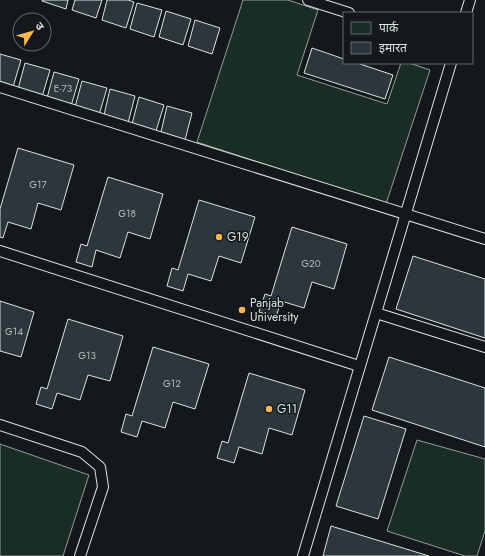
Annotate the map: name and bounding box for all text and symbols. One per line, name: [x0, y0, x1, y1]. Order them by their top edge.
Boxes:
north arrow: [12, 12, 52, 52]
legend: [343, 12, 473, 64]
text: उ: [32, 19, 49, 34]
text: पार्क: [379, 19, 399, 37]
text: इमारत: [379, 39, 408, 57]
house number: E-73: [54, 81, 73, 96]
house number: G17: [29, 177, 48, 192]
house number: G18: [118, 206, 136, 221]
place label: G19: [227, 228, 249, 246]
marker: G19: [214, 232, 224, 242]
house number: G20: [301, 256, 321, 271]
place label: Panjab University: [250, 294, 299, 326]
marker: Panjab University: [237, 305, 247, 315]
house number: G14: [5, 324, 23, 339]
house number: G13: [78, 348, 96, 363]
house number: G12: [163, 376, 181, 391]
place label: G11: [277, 400, 297, 418]
marker: G11: [264, 404, 274, 414]

